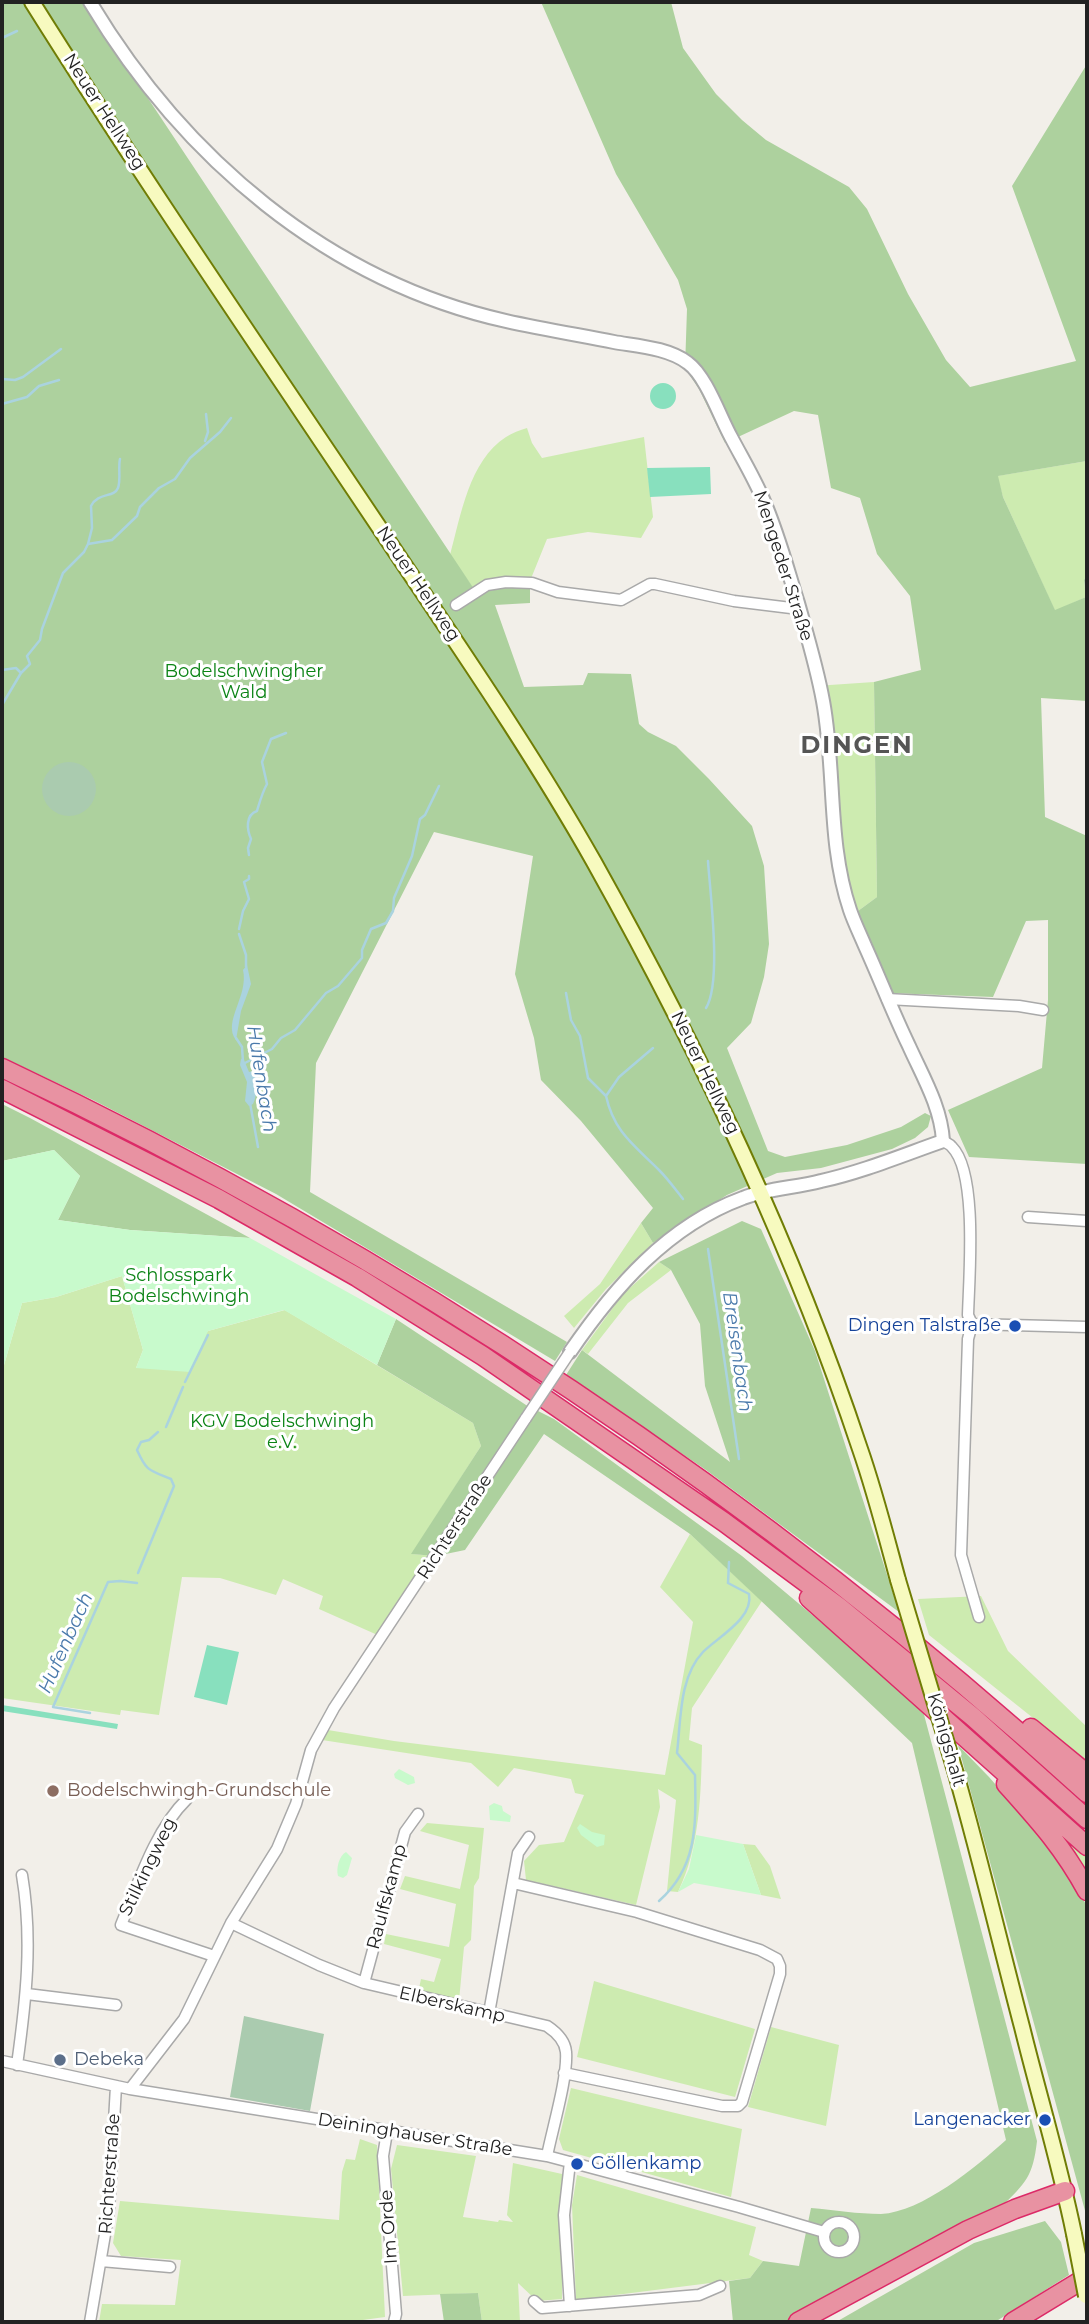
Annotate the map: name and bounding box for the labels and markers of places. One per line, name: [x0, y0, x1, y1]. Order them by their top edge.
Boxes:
place label: Dingen Talstraße: [848, 1315, 1001, 1337]
marker: Dingen Talstraße: [1007, 1318, 1023, 1334]
place label: Bodelschwingh-Grundschule: [67, 1780, 331, 1802]
marker: Bodelschwingh-Grundschule: [45, 1783, 61, 1799]
place label: Debeka: [74, 2049, 144, 2071]
marker: Debeka: [52, 2052, 68, 2068]
place label: Langenacker: [913, 2109, 1031, 2131]
marker: Langenacker: [1037, 2112, 1053, 2128]
place label: Göllenkamp: [591, 2153, 701, 2175]
marker: Göllenkamp: [569, 2156, 585, 2172]

